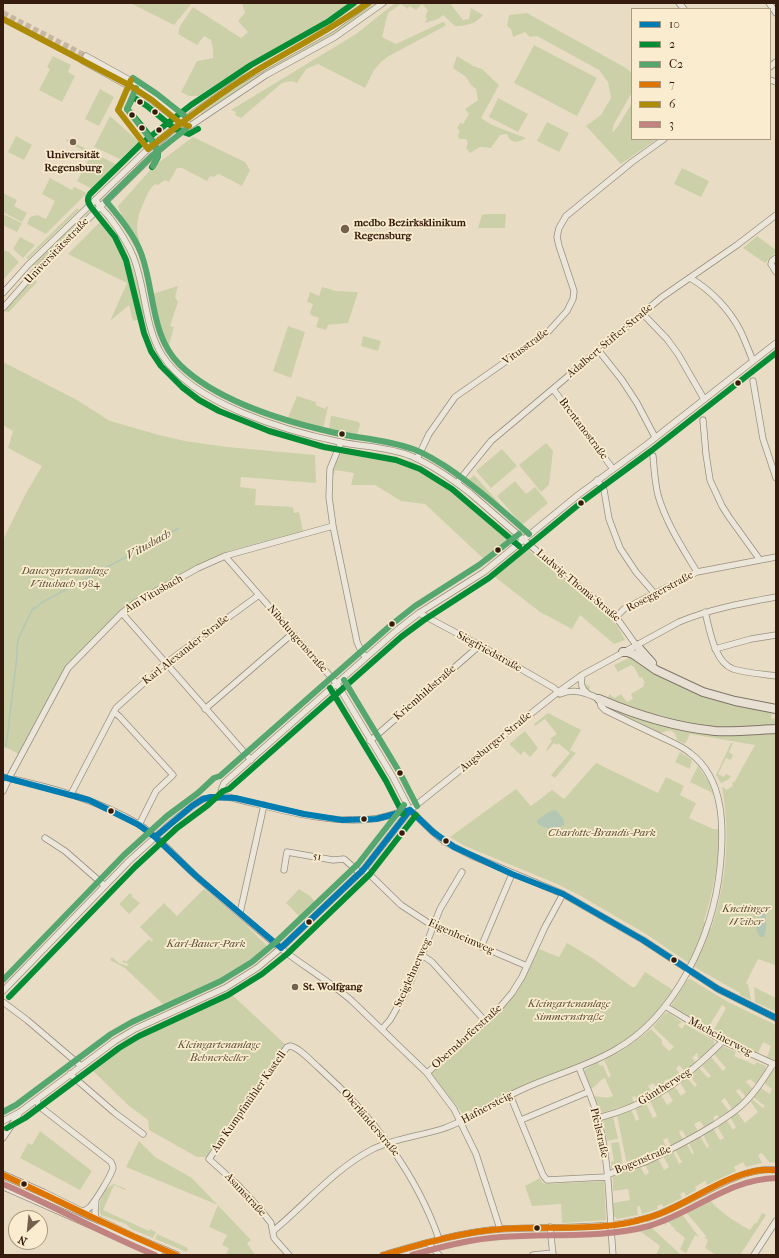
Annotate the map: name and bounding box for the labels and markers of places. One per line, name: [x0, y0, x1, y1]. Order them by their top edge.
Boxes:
unlabelled marker: [135, 97, 145, 107]
unlabelled marker: [150, 107, 160, 117]
unlabelled marker: [127, 110, 137, 120]
unlabelled marker: [137, 123, 147, 133]
unlabelled marker: [154, 125, 164, 135]
marker: Universität Regensburg: [68, 137, 78, 147]
place label: Universität Regensburg: [44, 148, 102, 174]
place label: medbo Bezirksklinikum Regensburg: [354, 216, 466, 242]
marker: medbo Bezirksklinikum Regensburg: [339, 223, 351, 235]
unlabelled marker: [733, 378, 743, 388]
unlabelled marker: [337, 429, 347, 439]
unlabelled marker: [576, 498, 586, 508]
unlabelled marker: [493, 545, 503, 555]
unlabelled marker: [387, 619, 397, 629]
unlabelled marker: [395, 768, 405, 778]
unlabelled marker: [106, 806, 116, 816]
unlabelled marker: [359, 814, 369, 824]
unlabelled marker: [397, 828, 407, 838]
unlabelled marker: [441, 836, 451, 846]
unlabelled marker: [304, 917, 314, 927]
unlabelled marker: [669, 955, 679, 965]
place label: St. Wolfgang: [303, 980, 362, 994]
marker: St. Wolfgang: [290, 982, 300, 992]
unlabelled marker: [19, 1179, 29, 1189]
unlabelled marker: [532, 1223, 542, 1233]

